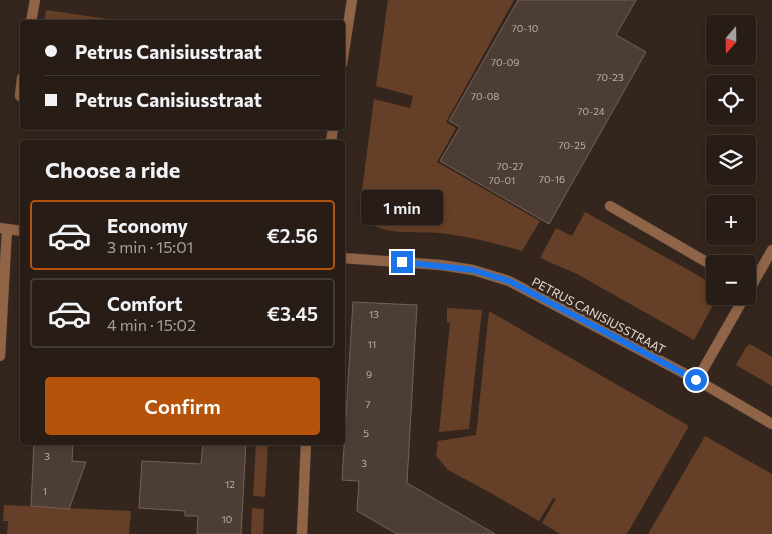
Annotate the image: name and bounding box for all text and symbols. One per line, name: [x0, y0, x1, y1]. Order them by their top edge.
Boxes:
north arrow: [706, 15, 756, 65]
map controls: [706, 15, 756, 305]
house number: 70-10: [512, 22, 538, 34]
text: Petrus Canisiusstraat: [75, 40, 262, 63]
house number: 70-09: [491, 56, 519, 68]
house number: 70-23: [596, 71, 624, 83]
button: locate: [706, 75, 756, 125]
text: Petrus Canisiusstraat: [75, 88, 262, 111]
house number: 70-08: [471, 90, 499, 102]
house number: 70-24: [577, 105, 605, 117]
button: layers: [706, 135, 756, 185]
house number: 70-25: [558, 139, 586, 151]
text: Choose a ride: [45, 156, 180, 183]
house number: 70-27: [497, 160, 523, 172]
house number: 70-16: [539, 173, 565, 185]
house number: 70-01: [489, 174, 515, 186]
callout: 1 min: [361, 190, 443, 224]
button: +: [706, 195, 756, 245]
text: 1 min: [383, 198, 421, 217]
icon: car: [47, 213, 92, 258]
text: Economy: [107, 214, 188, 237]
text: €2.56: [266, 224, 318, 247]
text: 3 min · 15:01: [107, 237, 193, 256]
route end: [391, 251, 413, 273]
button: −: [706, 255, 756, 305]
street label: PETRUS CANISIUSSTRAAT: [530, 274, 668, 356]
icon: car: [47, 291, 92, 336]
text: Comfort: [107, 292, 183, 315]
text: €3.45: [267, 302, 318, 325]
house number: 13: [369, 308, 379, 320]
text: 4 min · 15:02: [107, 315, 196, 334]
house number: 11: [368, 338, 376, 350]
house number: 9: [366, 368, 372, 380]
route start: [685, 369, 707, 391]
button: Confirm: [45, 377, 320, 435]
house number: 7: [365, 398, 371, 410]
house number: 5: [363, 427, 369, 439]
house number: 3: [44, 450, 50, 462]
house number: 3: [361, 457, 367, 469]
house number: 12: [225, 478, 235, 490]
house number: 1: [43, 485, 47, 497]
house number: 10: [222, 513, 232, 525]

